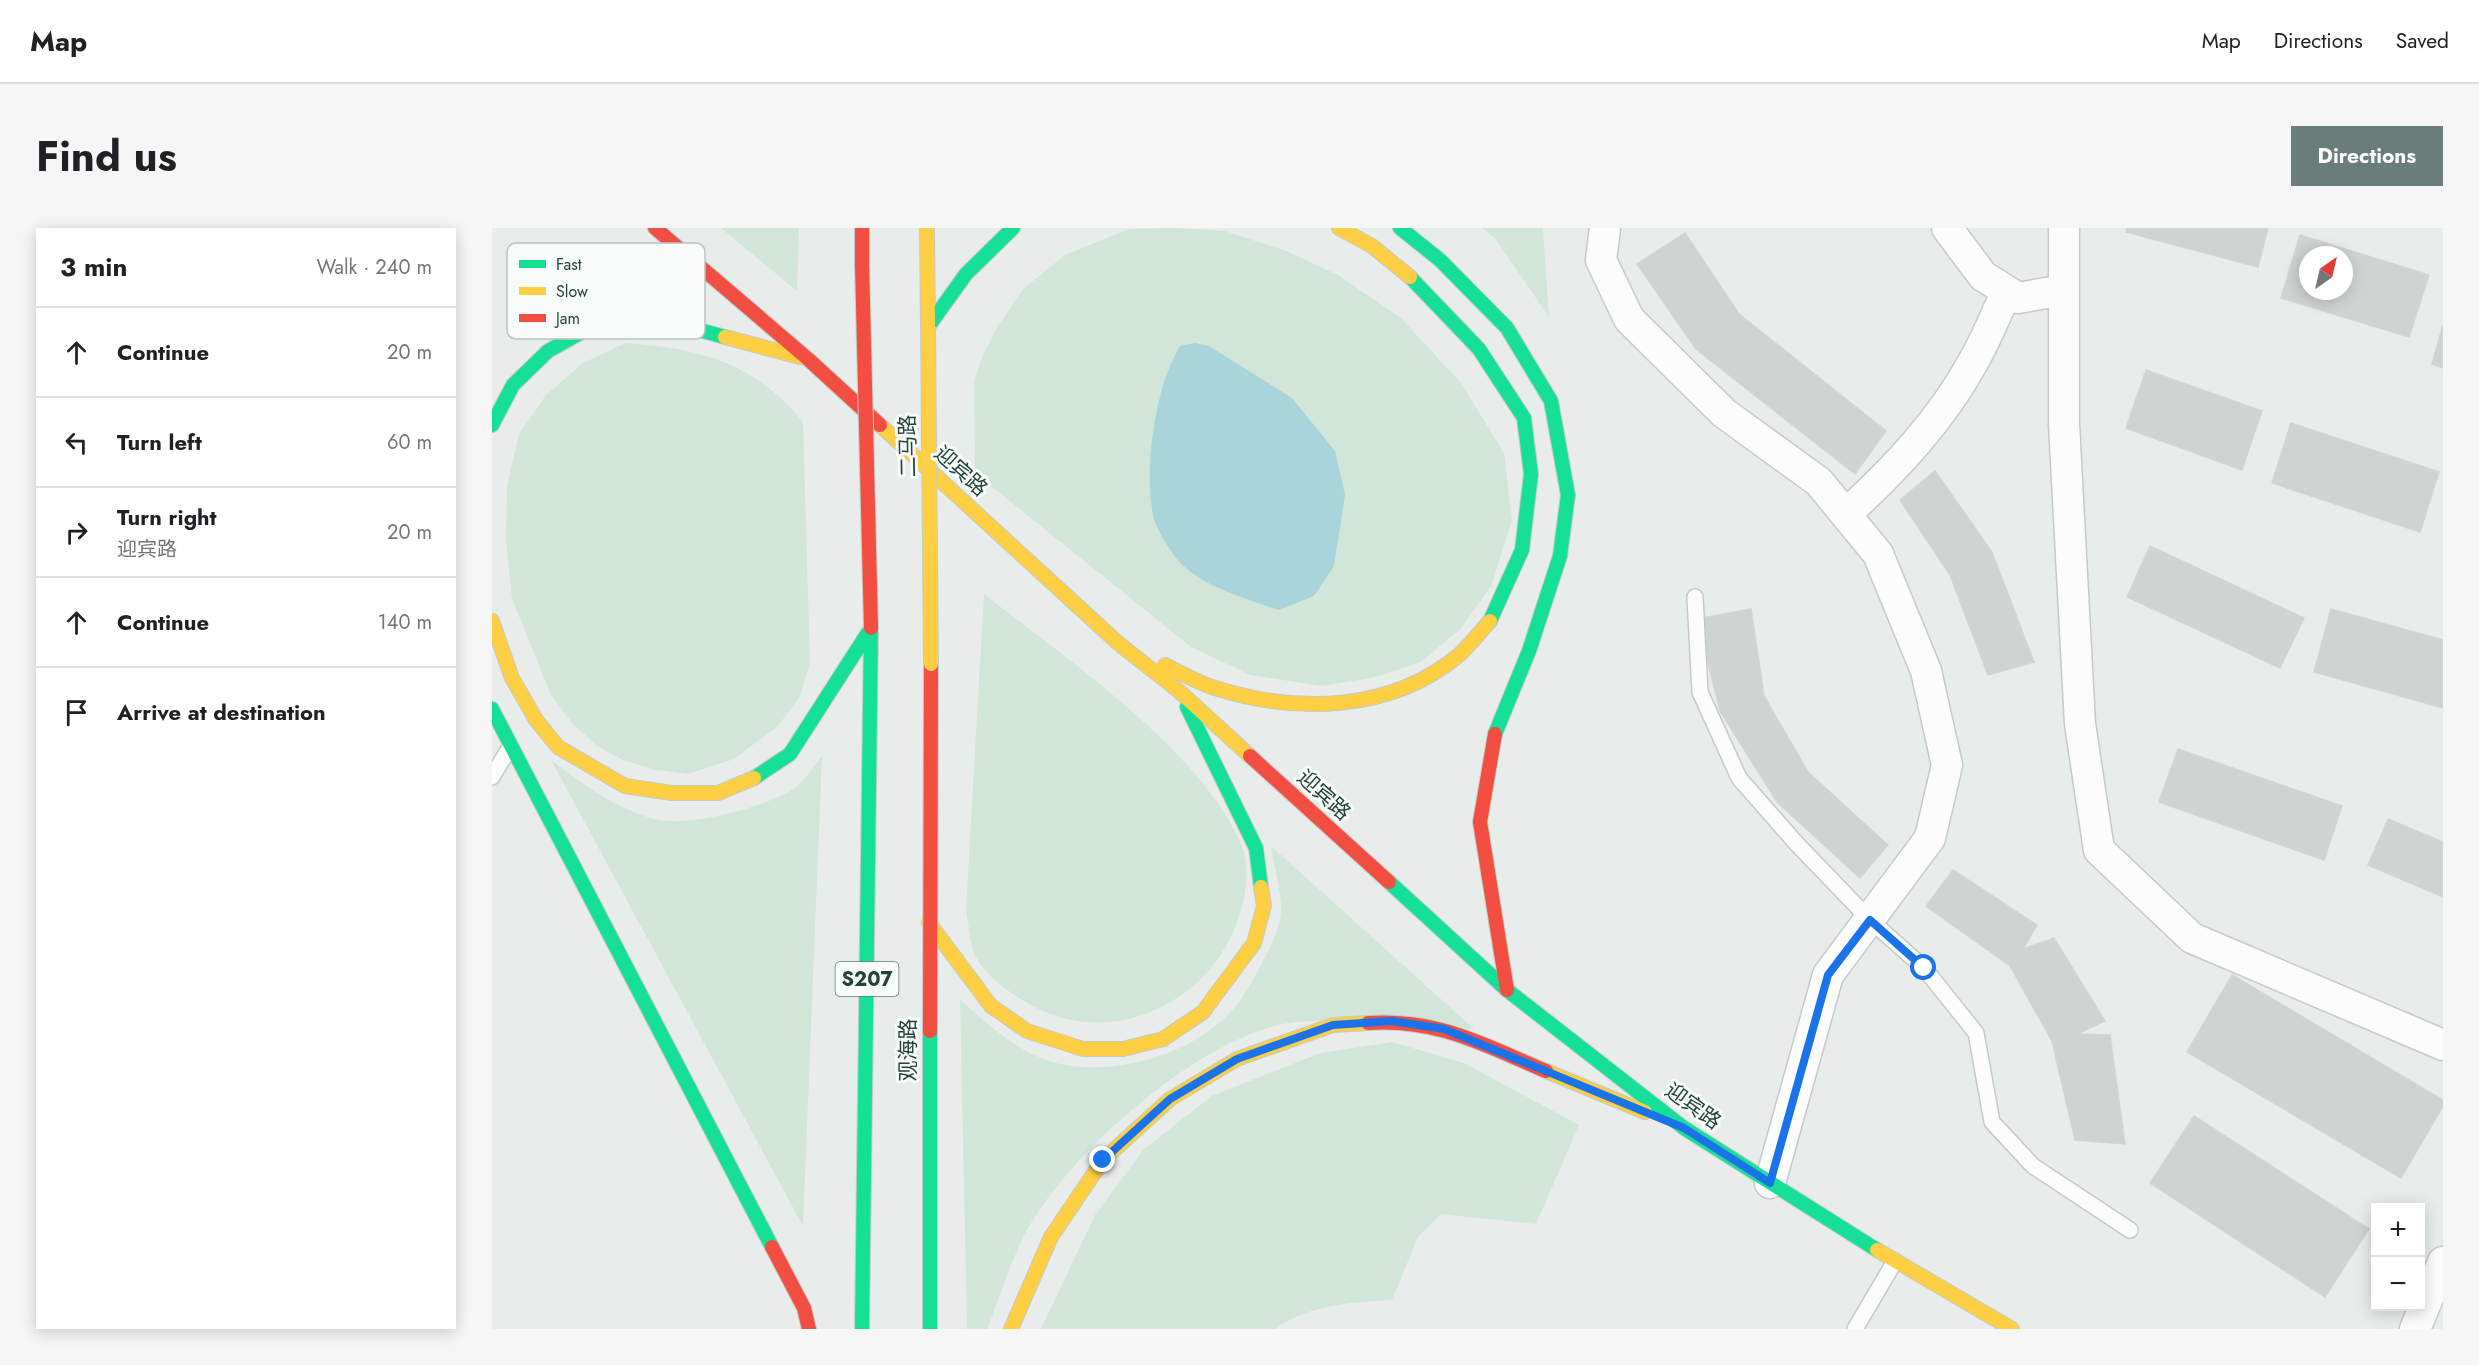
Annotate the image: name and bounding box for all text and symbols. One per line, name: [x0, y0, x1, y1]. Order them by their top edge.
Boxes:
text: Map: [30, 21, 87, 62]
text: Map: [2202, 26, 2241, 56]
text: Directions: [2274, 26, 2363, 56]
text: Saved: [2396, 26, 2449, 56]
text: Find us: [36, 126, 177, 187]
button: Directions: [2291, 126, 2443, 186]
legend: [507, 243, 705, 339]
north arrow: [2299, 246, 2353, 300]
text: 3 min: [60, 248, 127, 286]
text: Walk · 240 m: [317, 253, 432, 282]
text: Fast: [556, 253, 582, 276]
text: Slow: [556, 280, 588, 303]
text: Jam: [554, 307, 580, 330]
icon: ahead: [60, 336, 93, 369]
text: Continue: [117, 336, 209, 368]
text: 20 m: [387, 338, 432, 367]
street label: 二马路: [892, 414, 924, 478]
icon: left: [60, 426, 93, 459]
text: Turn left: [117, 426, 202, 458]
text: 60 m: [387, 428, 432, 457]
street label: 迎宾路: [928, 439, 994, 503]
text: Turn right: [117, 501, 217, 533]
icon: right: [60, 516, 93, 549]
text: 20 m: [387, 518, 432, 547]
text: 迎宾路: [117, 535, 177, 564]
icon: ahead: [60, 606, 93, 639]
text: Continue: [117, 606, 209, 638]
text: 140 m: [378, 608, 432, 637]
icon: arrive: [60, 696, 93, 729]
text: Arrive at destination: [117, 696, 326, 728]
street label: 迎宾路: [1291, 763, 1357, 827]
route start: [1910, 954, 1936, 980]
road number: S207: [836, 962, 898, 996]
street label: 观海路: [893, 1019, 923, 1082]
street label: 迎宾路: [1659, 1075, 1727, 1137]
route end: [1089, 1146, 1115, 1172]
map controls: [2371, 1203, 2425, 1311]
button: +: [2371, 1203, 2425, 1257]
button: −: [2371, 1257, 2425, 1311]

